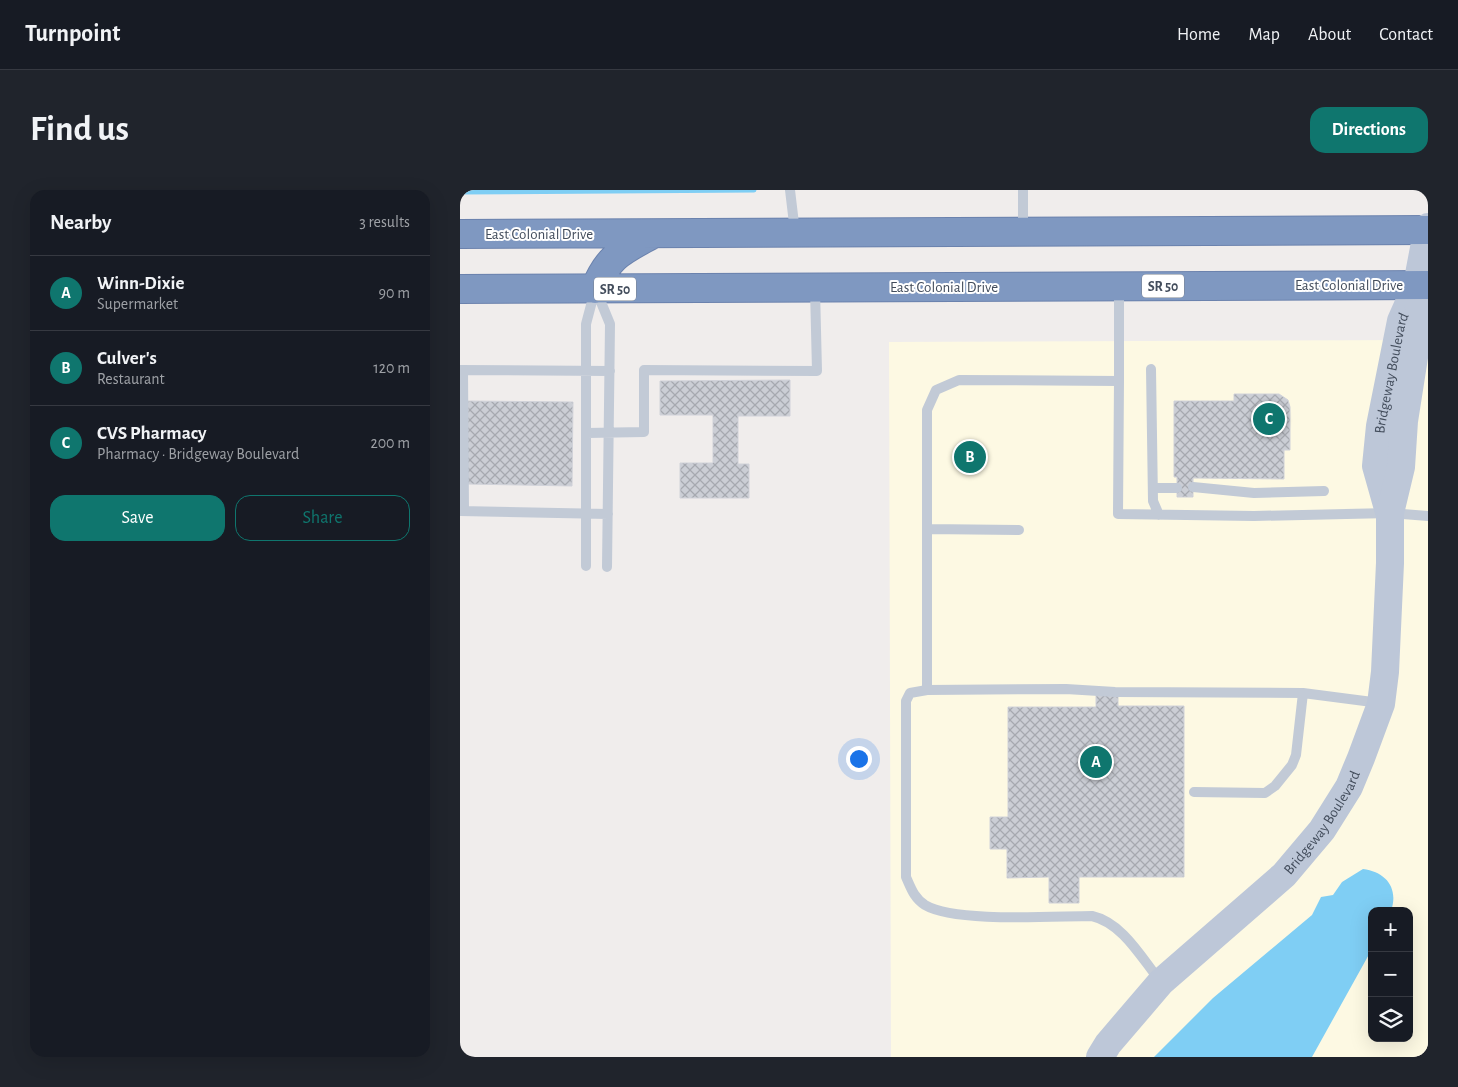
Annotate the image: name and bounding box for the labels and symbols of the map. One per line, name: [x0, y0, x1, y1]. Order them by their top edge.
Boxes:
street label: East Colonial Drive: [485, 227, 593, 242]
road number: SR 50: [1142, 274, 1184, 298]
road number: SR 50: [594, 278, 636, 300]
street label: East Colonial Drive: [1295, 278, 1403, 293]
street label: East Colonial Drive: [890, 280, 998, 295]
street label: Bridgeway Boulevard: [1372, 310, 1412, 434]
pin: C: [1253, 400, 1285, 438]
pin: B: [954, 438, 986, 476]
pin: A: [1080, 743, 1112, 781]
your location: [846, 746, 872, 772]
street label: Bridgeway Boulevard: [1281, 768, 1363, 877]

